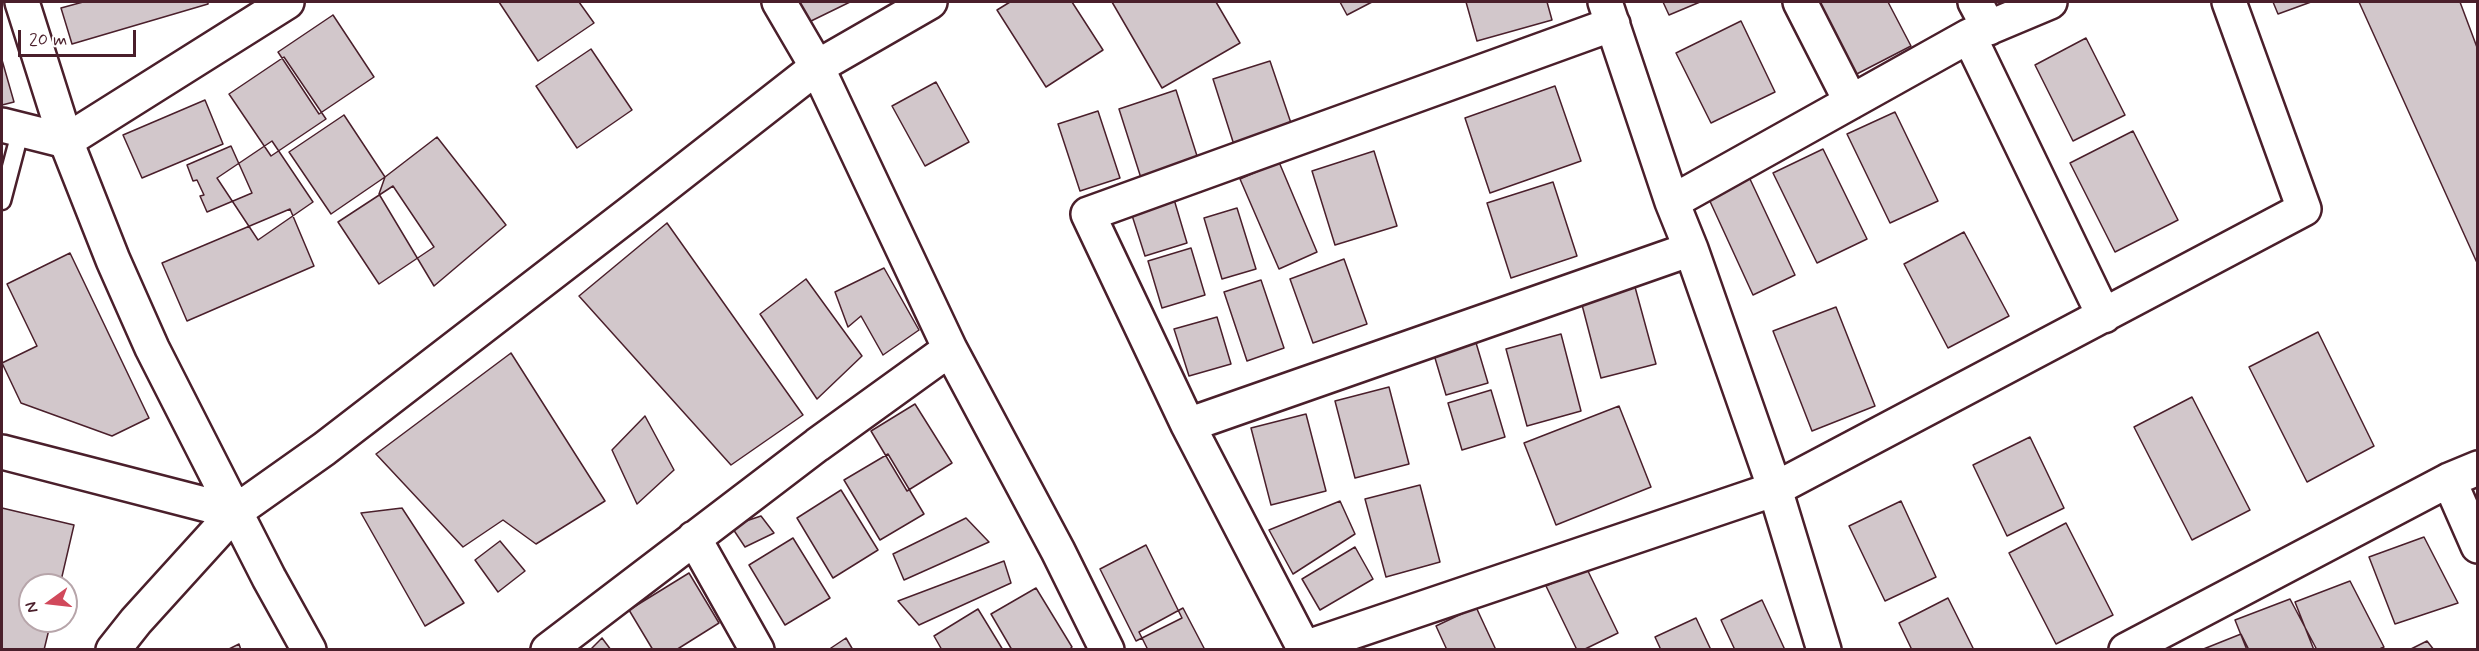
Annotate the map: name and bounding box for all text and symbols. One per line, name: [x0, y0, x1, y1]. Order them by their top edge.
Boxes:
scale bar: [21, 18, 140, 56]
text: 20 m: [29, 28, 67, 52]
north arrow: [18, 573, 78, 633]
text: N: [21, 599, 44, 615]

